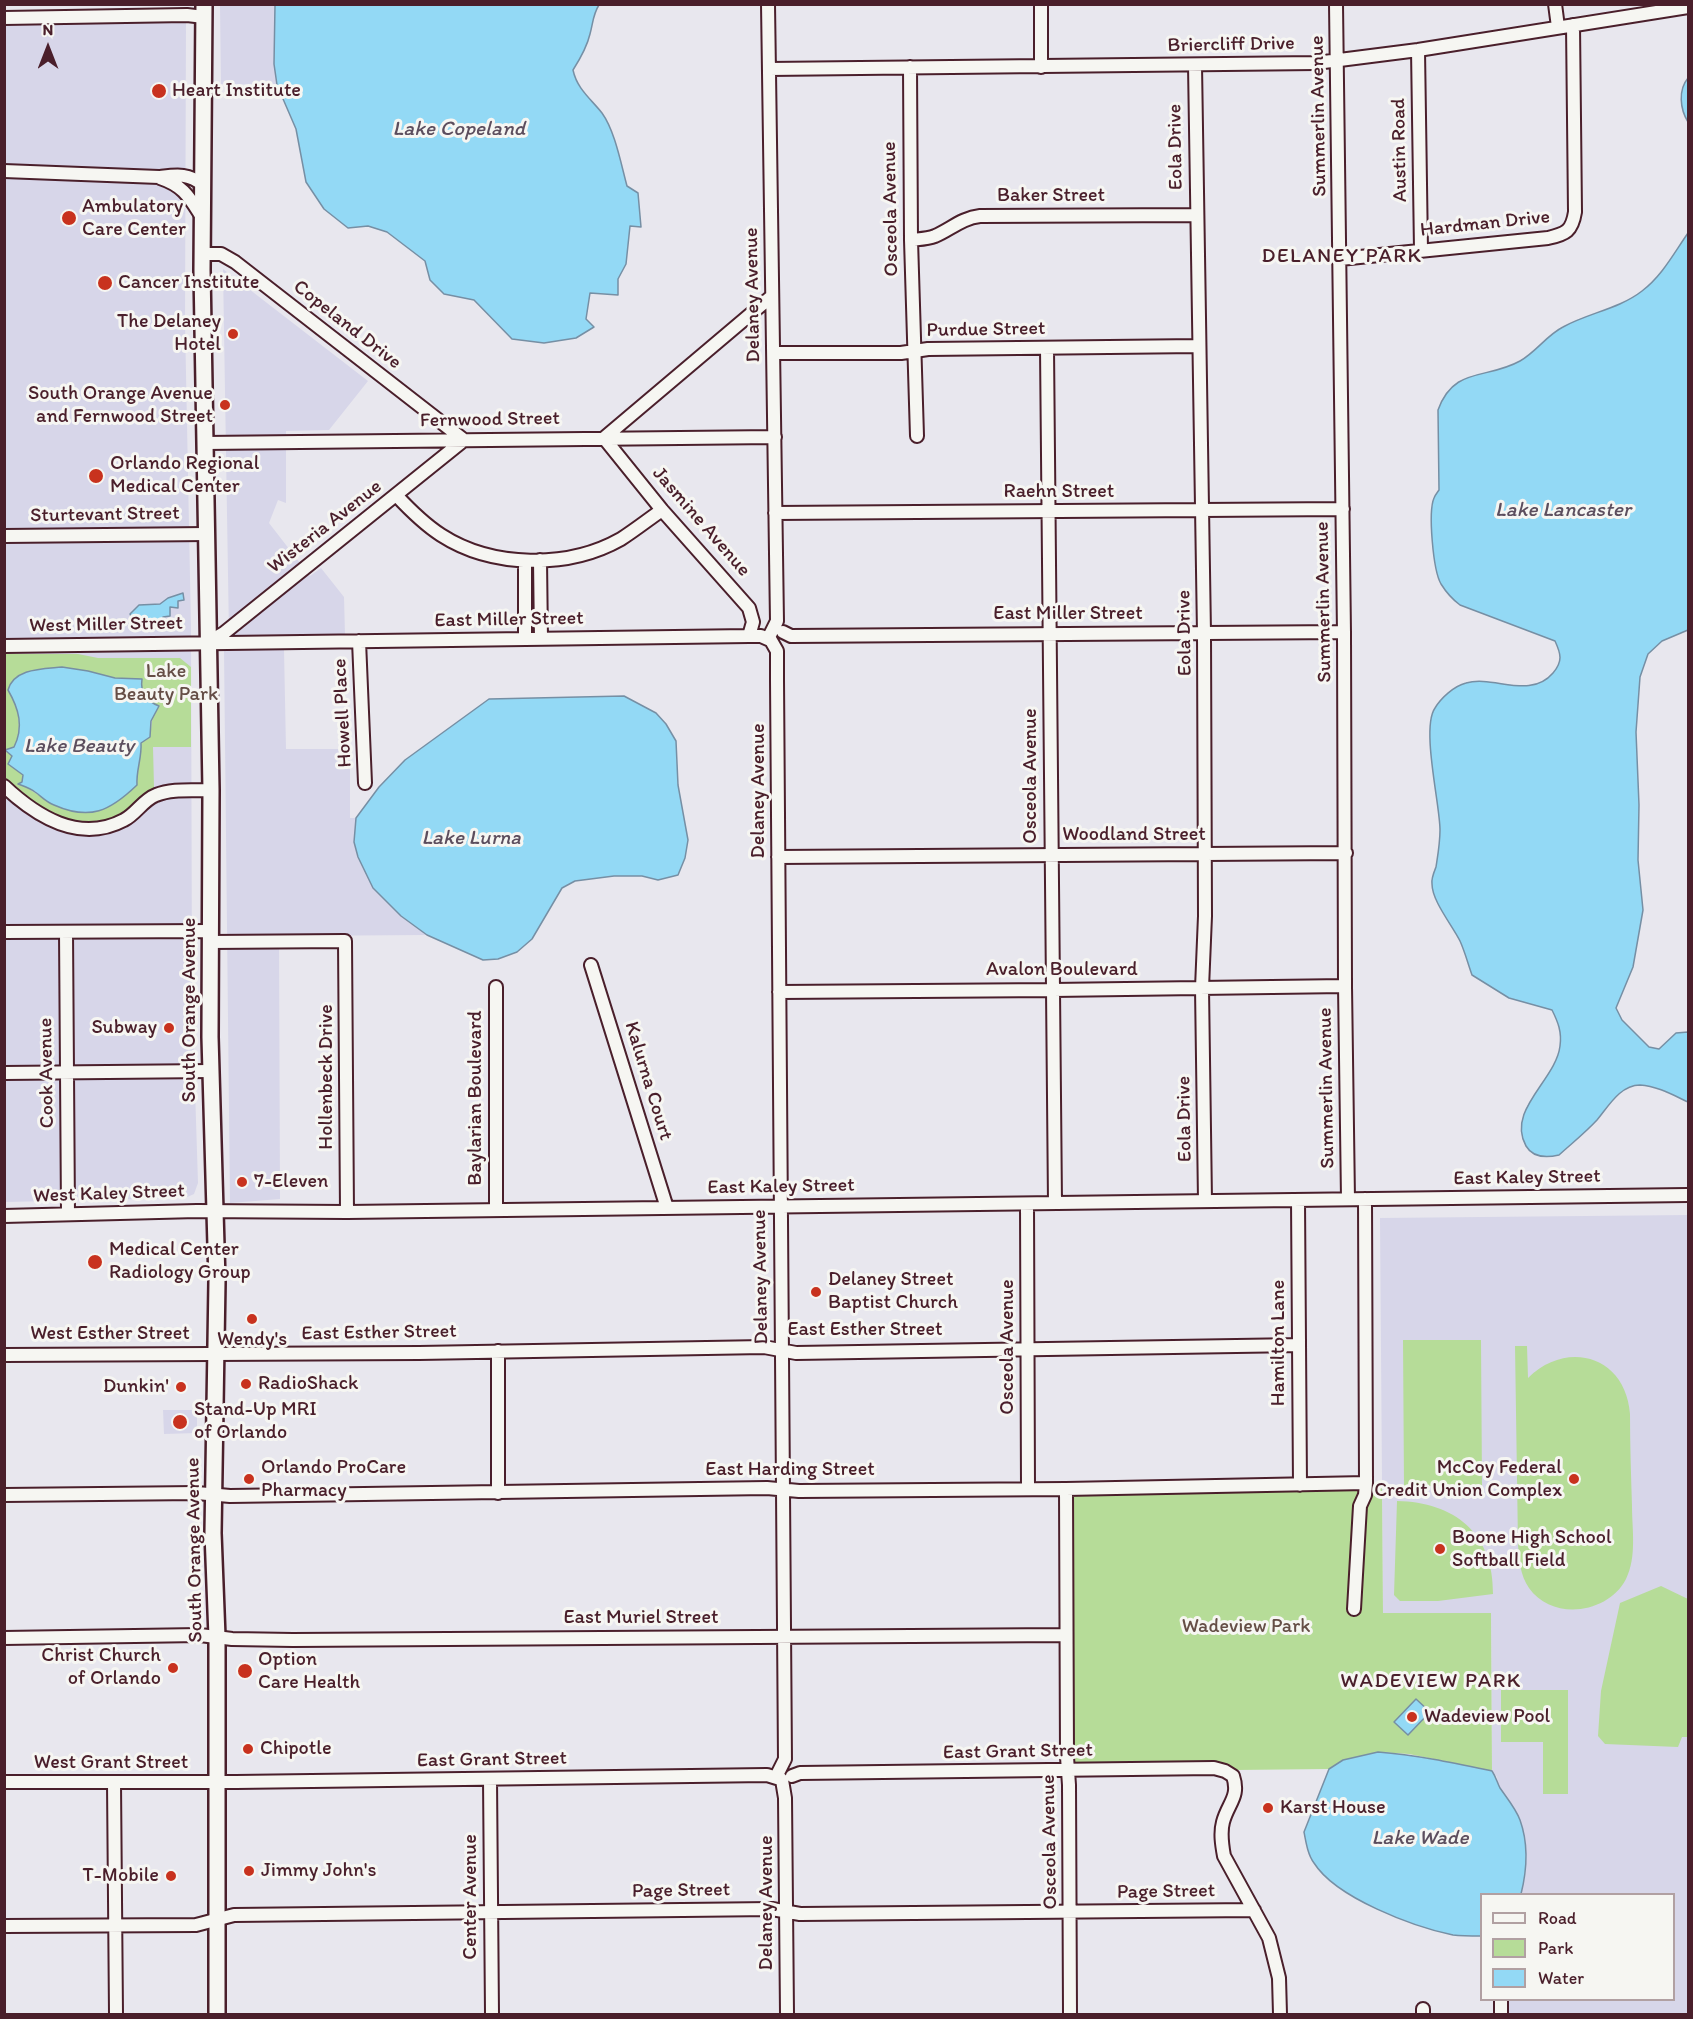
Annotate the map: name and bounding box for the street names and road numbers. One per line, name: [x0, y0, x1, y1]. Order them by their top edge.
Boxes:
street label: Briercliff Drive: [1167, 32, 1295, 58]
street label: Summerlin Avenue: [1306, 35, 1332, 197]
street label: Austin Road: [1387, 98, 1413, 202]
street label: Eola Drive: [1163, 104, 1189, 190]
street label: Osceola Avenue: [878, 141, 904, 277]
street label: Baker Street: [997, 184, 1105, 208]
street label: Hardman Drive: [1419, 205, 1551, 243]
street label: Delaney Avenue: [740, 227, 766, 363]
street label: Copeland Drive: [288, 275, 406, 375]
street label: Purdue Street: [926, 317, 1046, 343]
street label: Fernwood Street: [420, 407, 560, 433]
street label: Jasmine Avenue: [647, 462, 755, 582]
street label: Wisteria Avenue: [263, 475, 387, 579]
street label: Raehn Street: [1004, 480, 1114, 504]
street label: Sturtevant Street: [30, 502, 180, 528]
street label: Summerlin Avenue: [1311, 521, 1337, 683]
street label: Eola Drive: [1172, 590, 1198, 676]
street label: East Miller Street: [993, 602, 1143, 626]
street label: East Miller Street: [434, 607, 584, 633]
street label: West Miller Street: [29, 612, 183, 638]
street label: Howell Place: [328, 658, 358, 768]
street label: Osceola Avenue: [1019, 708, 1043, 844]
street label: Delaney Avenue: [747, 723, 771, 859]
street label: Woodland Street: [1062, 823, 1206, 847]
street label: South Orange Avenue: [178, 918, 202, 1102]
street label: Avalon Boulevard: [986, 958, 1138, 982]
street label: Hollenbeck Drive: [315, 1004, 339, 1150]
street label: Summerlin Avenue: [1314, 1007, 1340, 1169]
street label: Baylarian Boulevard: [464, 1010, 488, 1186]
street label: Cook Avenue: [34, 1017, 60, 1129]
street label: Kalurna Court: [619, 1019, 677, 1143]
street label: Eola Drive: [1172, 1076, 1198, 1162]
street label: East Kaley Street: [1453, 1165, 1601, 1191]
street label: East Kaley Street: [707, 1174, 855, 1200]
street label: West Kaley Street: [33, 1179, 185, 1209]
street label: Delaney Avenue: [748, 1209, 774, 1345]
street label: Osceola Avenue: [996, 1279, 1020, 1415]
street label: Hamilton Lane: [1267, 1280, 1291, 1406]
street label: East Esther Street: [787, 1318, 943, 1342]
street label: East Esther Street: [301, 1320, 457, 1346]
street label: West Esther Street: [30, 1322, 190, 1346]
street label: South Orange Avenue: [181, 1457, 209, 1643]
street label: East Harding Street: [705, 1458, 875, 1482]
street label: East Muriel Street: [564, 1606, 718, 1630]
street label: East Grant Street: [943, 1739, 1093, 1765]
street label: East Grant Street: [417, 1747, 567, 1773]
street label: West Grant Street: [34, 1751, 188, 1775]
street label: Osceola Avenue: [1037, 1774, 1063, 1910]
street label: Center Avenue: [459, 1834, 483, 1960]
street label: Delaney Avenue: [755, 1835, 779, 1971]
street label: Page Street: [632, 1878, 730, 1904]
street label: Page Street: [1117, 1879, 1215, 1905]

